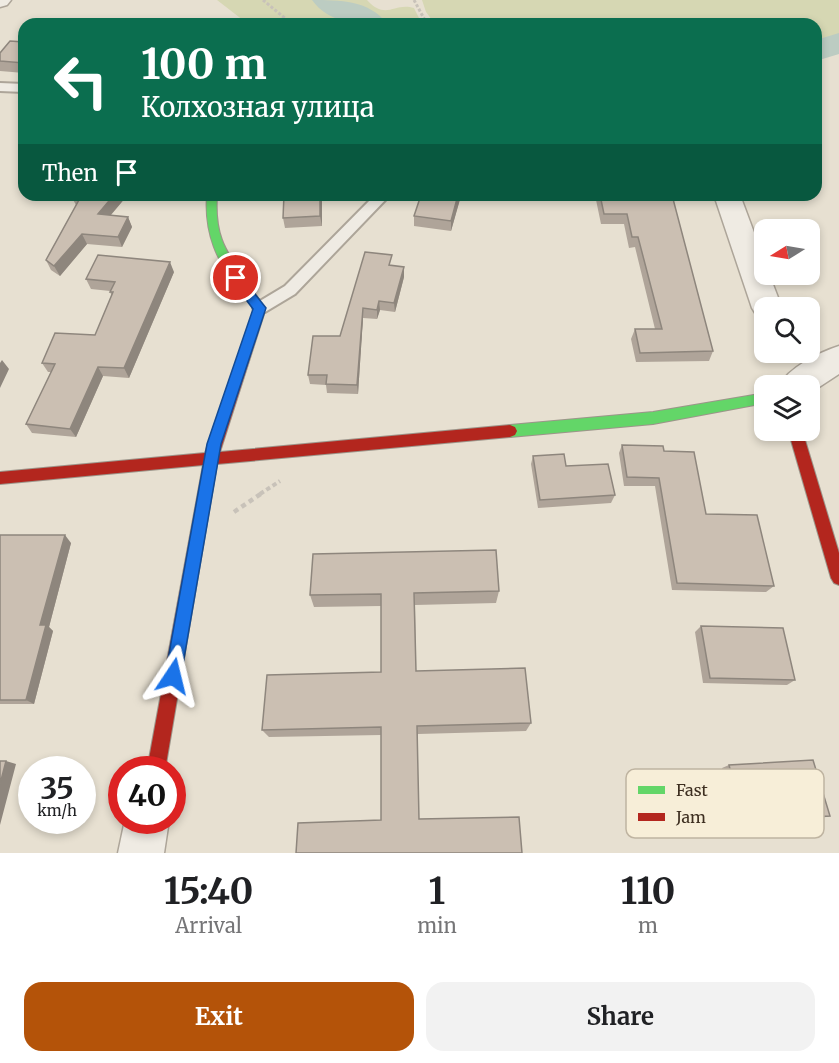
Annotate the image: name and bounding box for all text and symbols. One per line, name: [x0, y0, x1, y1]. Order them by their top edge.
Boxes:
text: 100 m: [141, 38, 267, 90]
icon: left: [42, 42, 120, 120]
text: Колхозная улица: [141, 90, 375, 124]
icon: arrive: [110, 156, 143, 189]
text: Then: [42, 159, 98, 187]
north arrow: [754, 219, 820, 285]
map controls: [754, 219, 820, 441]
pin: [210, 252, 261, 303]
icon: arrive: [219, 261, 252, 294]
button: search: [754, 297, 820, 363]
button: layers: [754, 375, 820, 441]
position arrow: [141, 644, 205, 708]
speed limit sign: 40: [108, 756, 186, 834]
text: 35: [40, 769, 74, 807]
legend: [626, 769, 824, 838]
text: Fast: [676, 780, 709, 800]
text: km/h: [37, 801, 77, 820]
text: Jam: [675, 807, 706, 827]
text: 15:40: [164, 869, 253, 914]
text: 1: [429, 869, 445, 914]
text: 110: [620, 869, 675, 914]
text: Arrival: [175, 913, 242, 938]
text: min: [417, 913, 457, 938]
text: m: [638, 913, 658, 938]
button: Exit: [24, 982, 414, 1051]
button: Share: [426, 982, 815, 1051]

